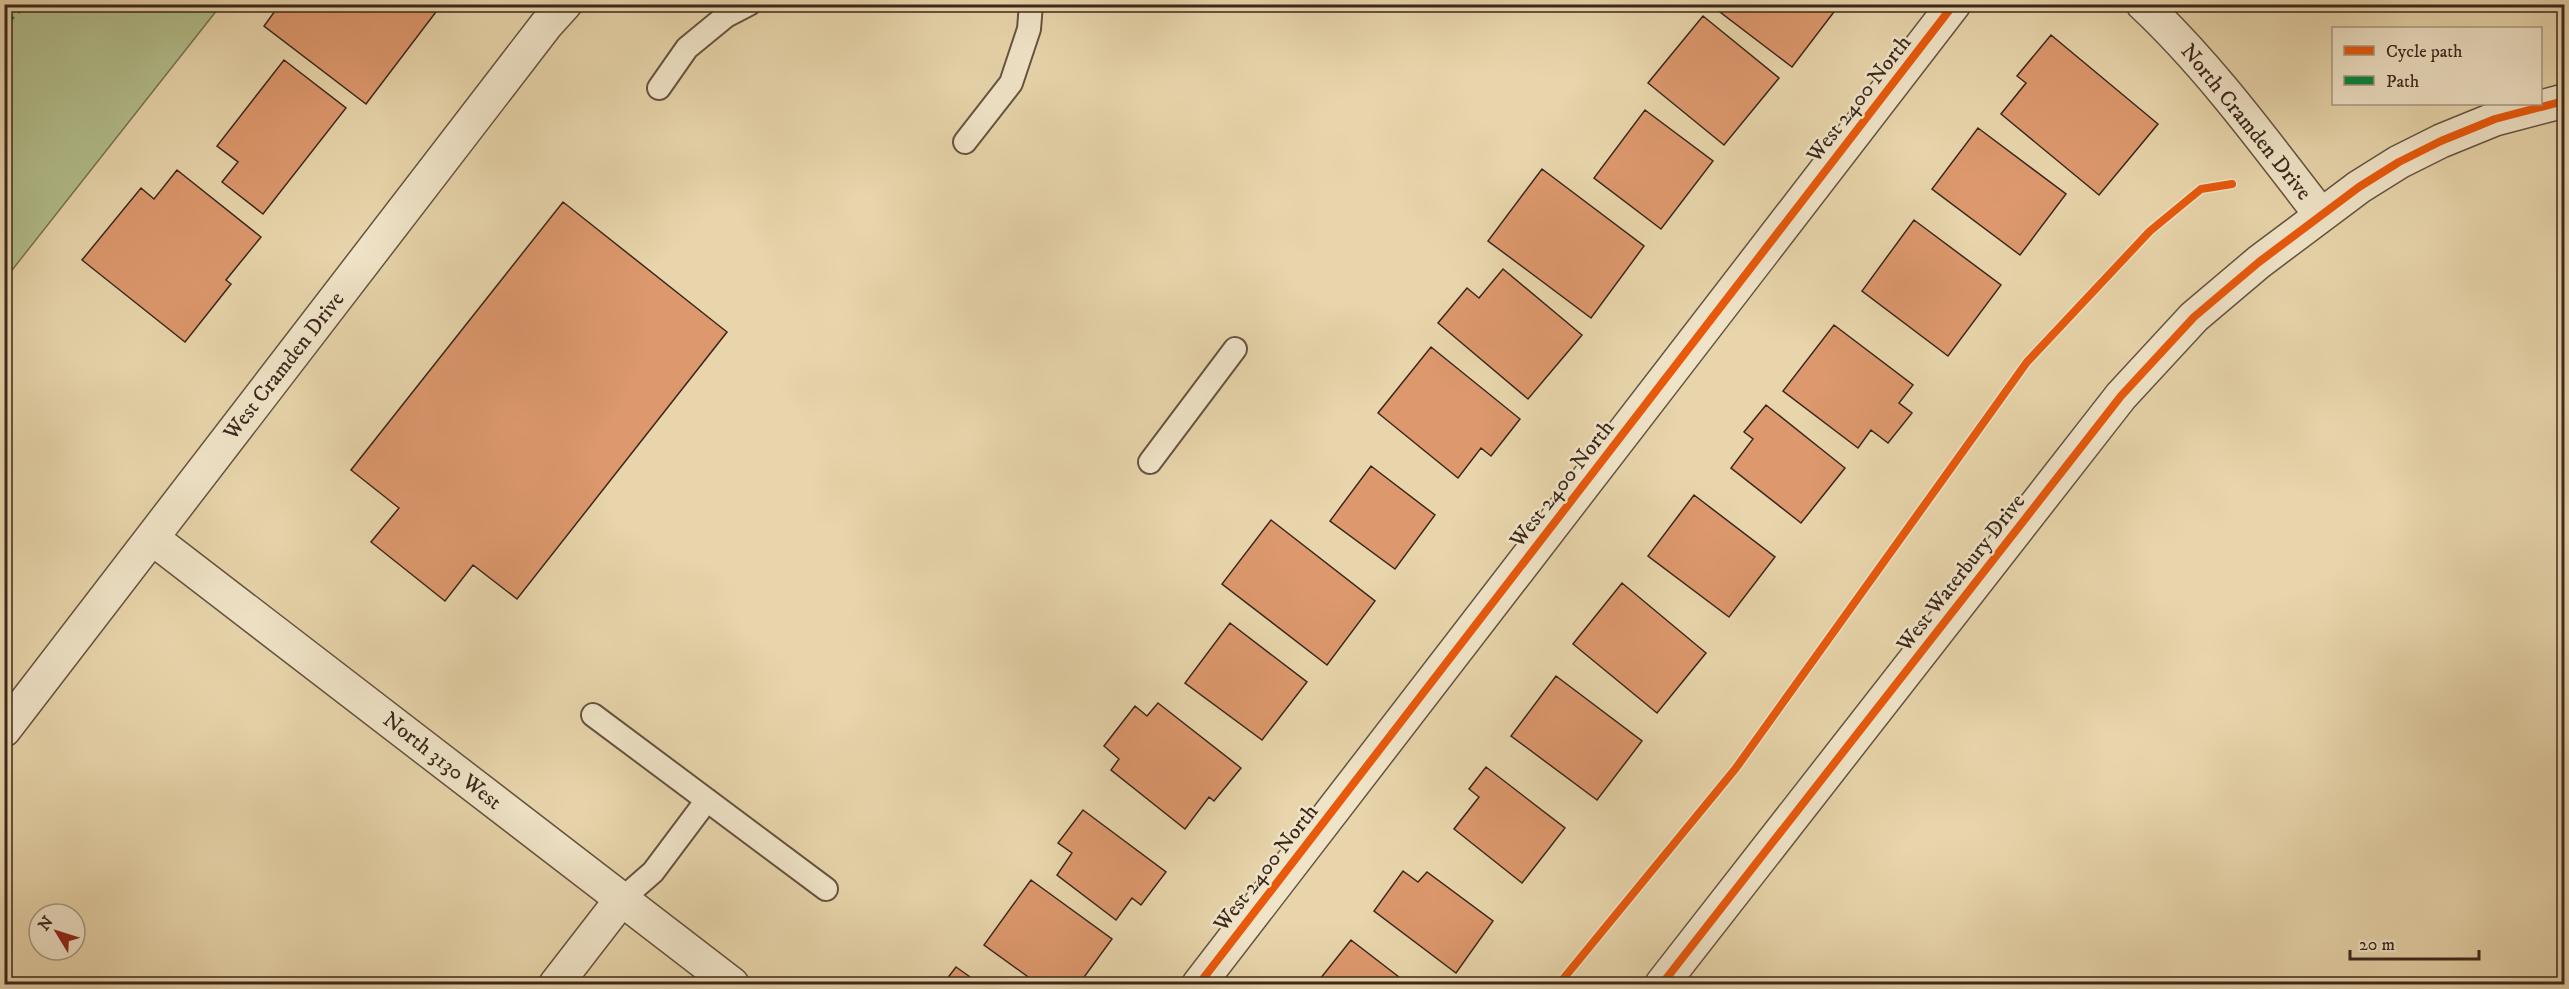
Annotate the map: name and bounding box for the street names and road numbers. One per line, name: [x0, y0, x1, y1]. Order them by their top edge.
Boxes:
street label: West 2400 North: [1800, 30, 1917, 169]
street label: North Cramden Drive: [2175, 38, 2317, 206]
street label: West Cramden Drive: [217, 286, 350, 446]
street label: West 2400 North: [1503, 415, 1620, 554]
street label: West Waterbury Drive: [1890, 489, 2031, 658]
street label: North 3130 West: [377, 706, 507, 816]
street label: West 2400 North: [1207, 799, 1324, 938]

